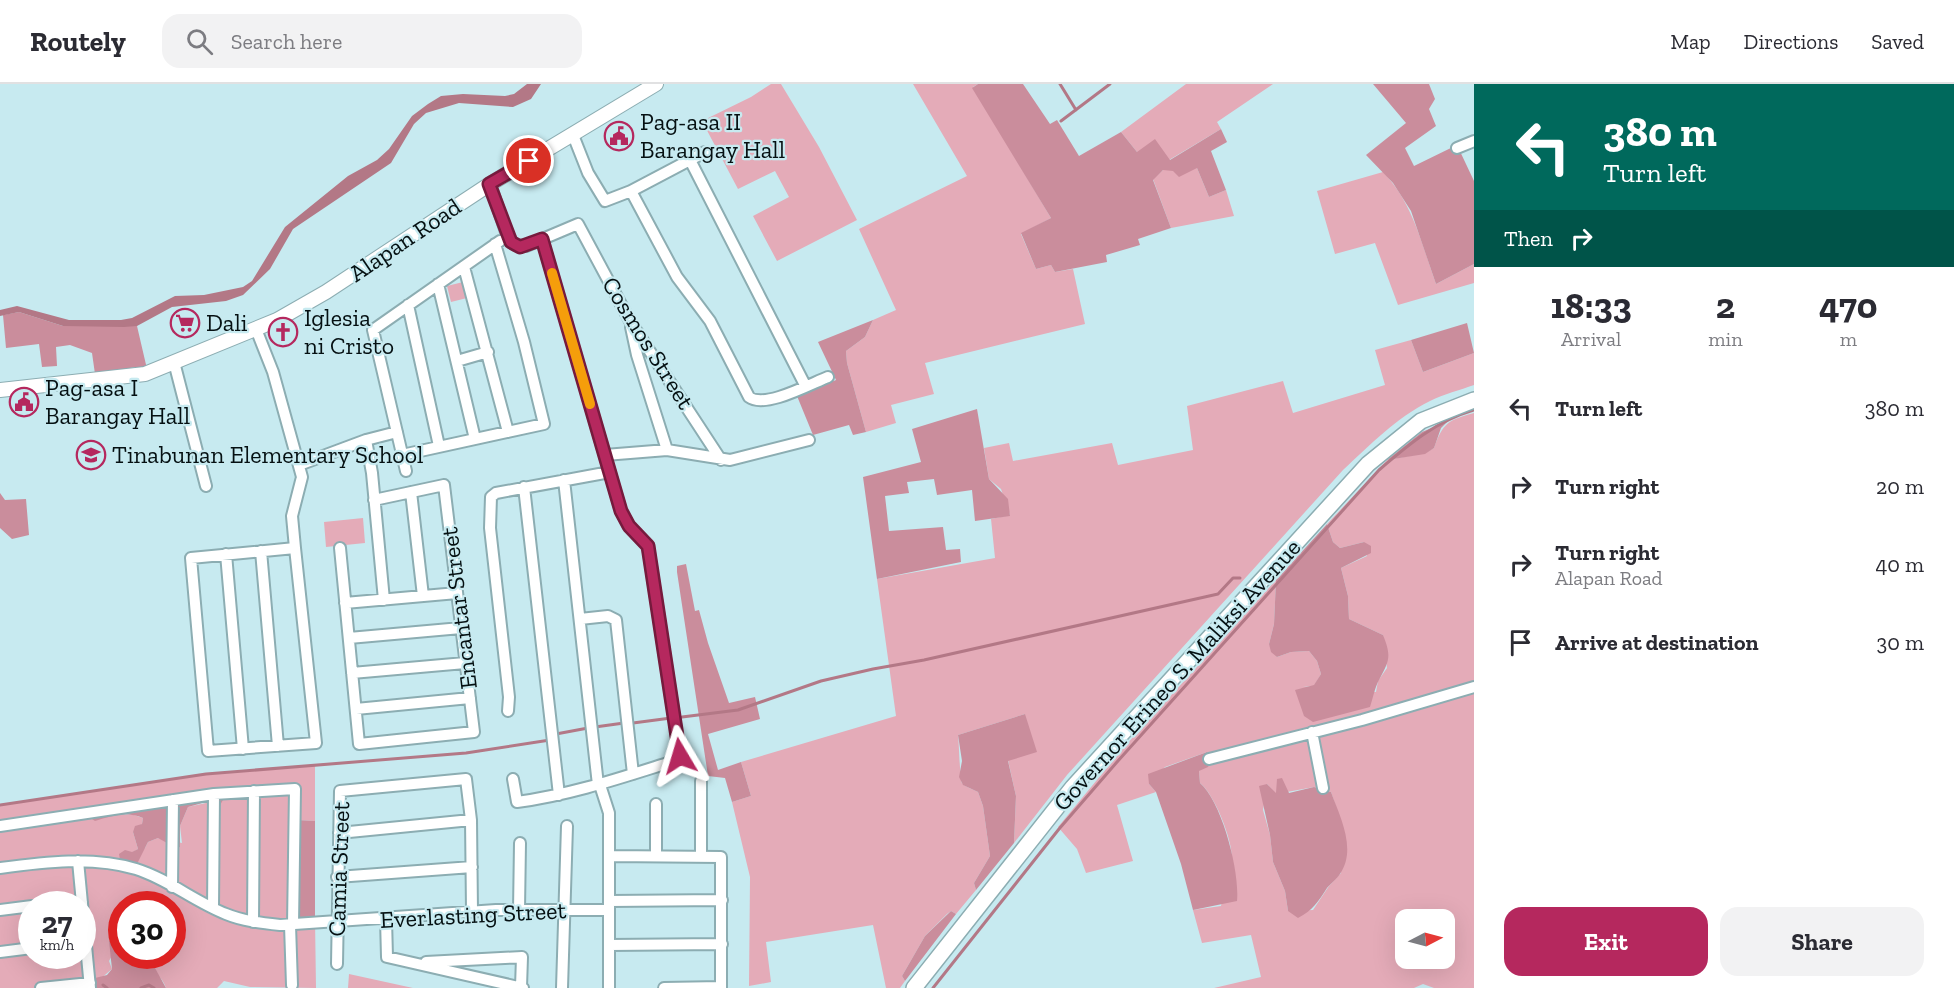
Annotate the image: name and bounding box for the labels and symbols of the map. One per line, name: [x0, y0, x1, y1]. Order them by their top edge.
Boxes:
place label: Pag-asa II Barangay Hall: [640, 107, 785, 164]
public building icon: Pag-asa II Barangay Hall: [603, 120, 635, 152]
pin: [503, 135, 554, 186]
street label: Alapan Road: [343, 191, 466, 288]
street label: Cosmos Street: [596, 271, 701, 414]
place label: Iglesia ni Cristo: [304, 303, 394, 360]
supermarket icon: Dali: [169, 307, 201, 339]
place label: Dali: [206, 308, 248, 337]
church icon: Iglesia ni Cristo: [267, 316, 299, 348]
place label: Pag-asa I Barangay Hall: [45, 373, 190, 430]
public building icon: Pag-asa I Barangay Hall: [8, 386, 40, 418]
school or university icon: Tinabunan Elementary School: [75, 439, 107, 471]
place label: Tinabunan Elementary School: [112, 440, 423, 469]
street label: Encantar Street: [434, 525, 483, 691]
street label: Governor Erineo S. Maliksi Avenue: [1047, 533, 1306, 817]
position arrow: [648, 724, 712, 788]
street label: Camia Street: [322, 801, 355, 937]
speed limit sign: 30: [108, 891, 186, 969]
street label: Everlasting Street: [379, 895, 567, 934]
north arrow: [1395, 909, 1455, 969]

